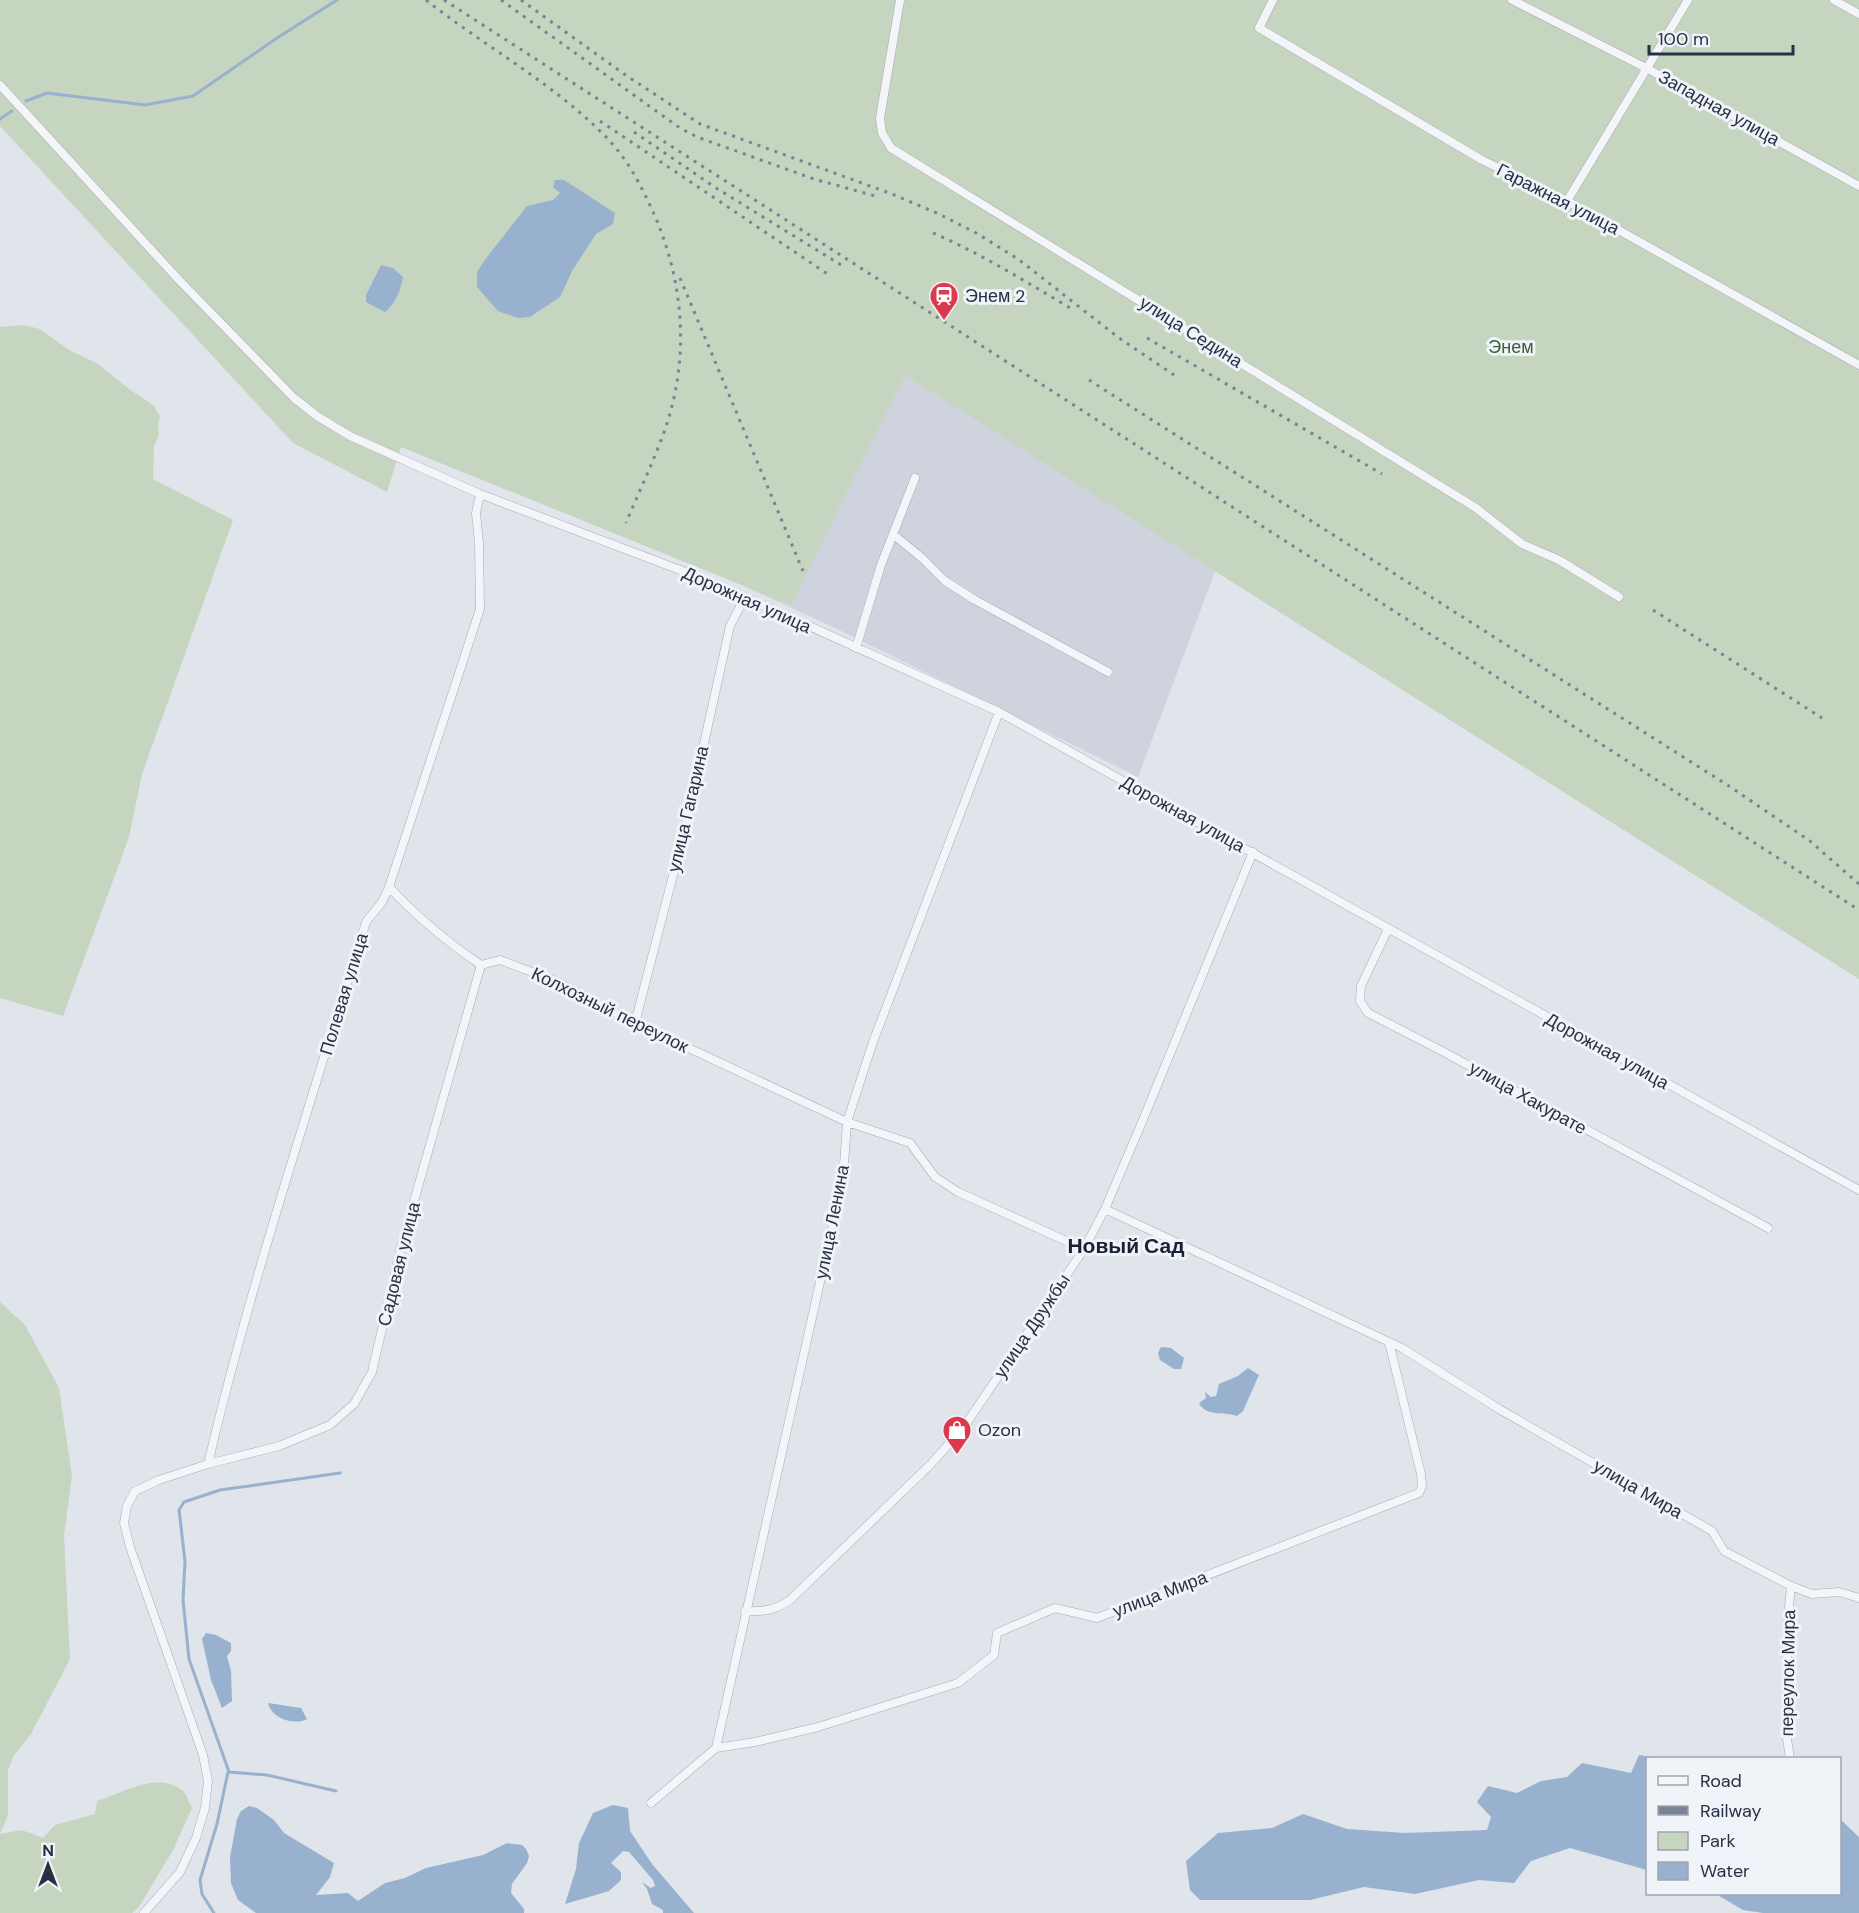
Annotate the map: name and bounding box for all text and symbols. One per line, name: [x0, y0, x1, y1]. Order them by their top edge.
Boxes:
scale bar: [1649, 18, 1793, 56]
text: 100 m: [1658, 27, 1709, 51]
street label: Западная улица: [1654, 65, 1785, 152]
street label: Гаражная улица: [1493, 158, 1624, 241]
station icon: Энем 2: [928, 280, 960, 322]
place label: Энем 2: [965, 284, 1025, 308]
street label: улица Седина: [1135, 291, 1248, 374]
park label: Энем: [1488, 335, 1534, 359]
street label: Дорожная улица: [679, 561, 816, 639]
street label: улица Гагарина: [662, 742, 714, 875]
street label: Дорожная улица: [1117, 770, 1250, 858]
street label: Полевая улица: [314, 929, 374, 1058]
street label: Колхозный переулок: [527, 962, 693, 1059]
street label: Дорожная улица: [1541, 1007, 1674, 1095]
street label: улица Хакурате: [1465, 1056, 1591, 1140]
street label: улица Ленина: [809, 1162, 855, 1281]
street label: Садовая улица: [372, 1198, 426, 1329]
district label: Новый Сад: [1067, 1232, 1185, 1260]
street label: улица Дружбы: [988, 1269, 1076, 1383]
shop icon: Ozon: [941, 1414, 973, 1456]
place label: Ozon: [978, 1418, 1021, 1442]
street label: улица Мира: [1589, 1454, 1688, 1525]
street label: улица Мира: [1109, 1565, 1212, 1623]
street label: переулок Мира: [1775, 1609, 1801, 1737]
legend: [1646, 1757, 1841, 1895]
text: Road: [1700, 1769, 1742, 1793]
text: Railway: [1700, 1799, 1762, 1823]
text: Park: [1700, 1829, 1736, 1853]
north arrow: [18, 1835, 78, 1895]
text: N: [42, 1840, 54, 1861]
text: Water: [1700, 1859, 1750, 1883]

